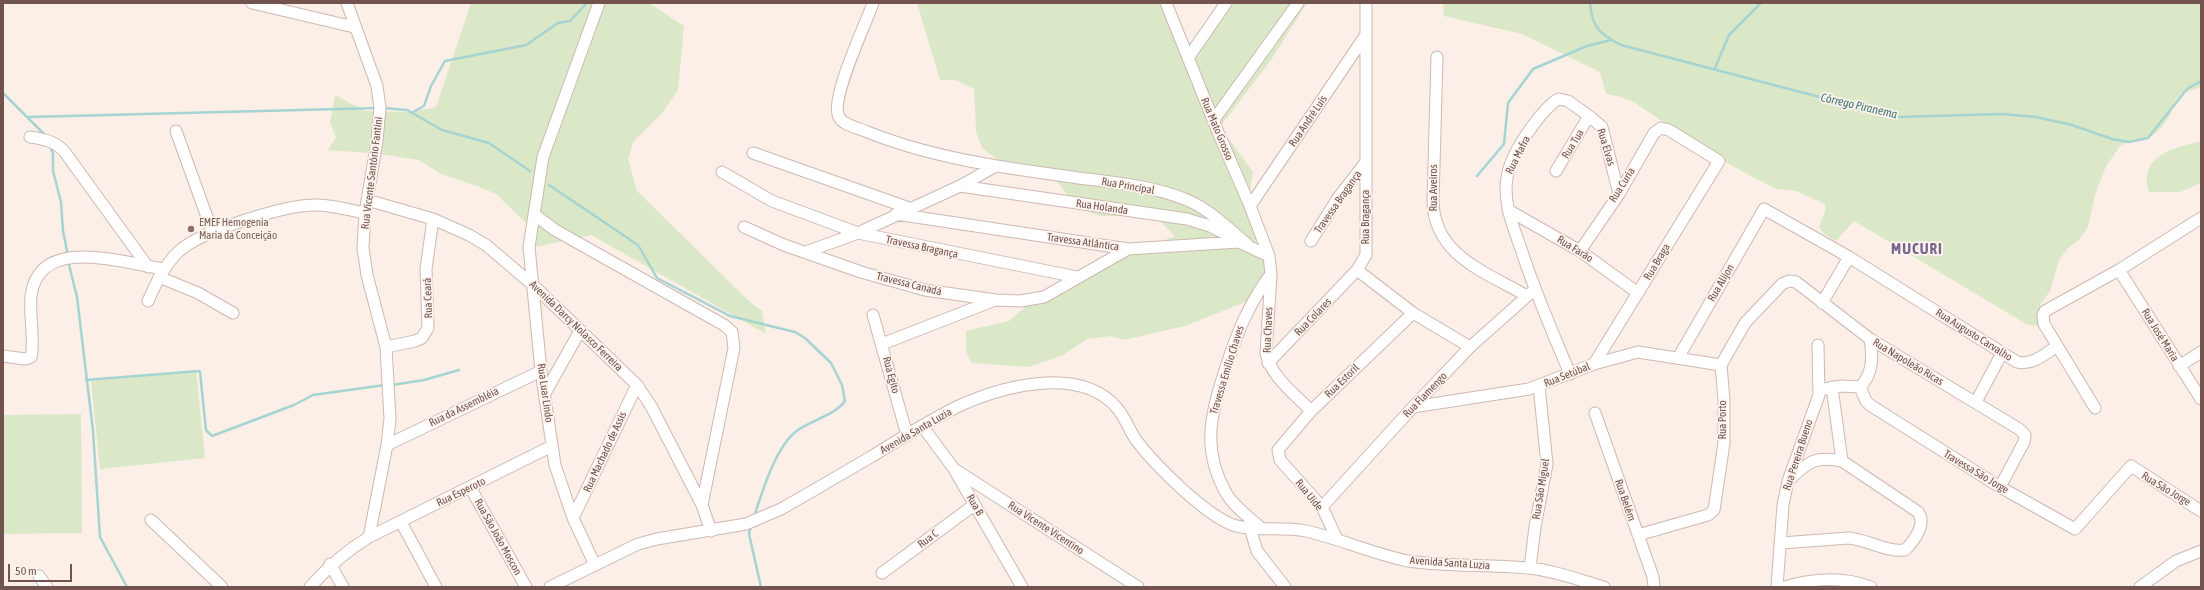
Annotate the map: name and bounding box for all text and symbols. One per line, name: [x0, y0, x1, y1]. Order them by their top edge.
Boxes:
water label: Córrego Piranema: [1819, 90, 1899, 122]
street label: Rua André Luís: [1286, 93, 1330, 149]
street label: Rua Mato Grosso: [1198, 96, 1236, 162]
street label: Rua Vicente Santório Fantini: [359, 116, 385, 230]
street label: Rua Tua: [1559, 127, 1587, 161]
street label: Rua Elvas: [1594, 127, 1618, 167]
street label: Rua Mafra: [1503, 134, 1533, 176]
street label: Rua Aveiros: [1427, 164, 1441, 212]
street label: Rua Curia: [1606, 165, 1638, 205]
street label: Travessa Bragança: [1311, 168, 1365, 236]
street label: Rua Principal: [1100, 175, 1156, 197]
street label: Rua Bragança: [1359, 190, 1373, 244]
street label: Rua Holanda: [1075, 197, 1129, 217]
place label: EMEF Hemogenia Maria da Conceição: [199, 216, 277, 242]
marker: EMEF Hemogenia Maria da Conceição: [186, 224, 196, 234]
street label: Travessa Atlântica: [1046, 230, 1120, 254]
street label: Travessa Bragança: [885, 233, 959, 261]
street label: Rua Farão: [1555, 233, 1595, 265]
district label: MUCURI: [1891, 240, 1943, 258]
street label: Rua Braga: [1641, 241, 1673, 283]
street label: Rua Alijon: [1705, 262, 1737, 304]
street label: Travessa Canadá: [875, 269, 943, 299]
street label: Rua Ceará: [421, 277, 435, 319]
street label: Avenida Darcy Nolasco Ferreira: [527, 278, 625, 374]
street label: Rua Colares: [1292, 295, 1334, 339]
street label: Rua Augusto Carvalho: [1933, 306, 2015, 364]
street label: Rua José Maria: [2139, 306, 2181, 364]
street label: Rua Chaves: [1261, 307, 1275, 353]
street label: Travessa Emílio Chaves: [1207, 324, 1247, 416]
street label: Rua Napoleão Ricas: [1870, 336, 1946, 388]
street label: Rua Egito: [880, 355, 902, 395]
street label: Rua Setúbal: [1542, 360, 1592, 390]
street label: Rua Estoril: [1322, 361, 1362, 401]
street label: Rua Luar Lindo: [534, 363, 556, 423]
street label: Rua Flamengo: [1400, 370, 1450, 420]
street label: Rua da Assembléia: [427, 384, 501, 430]
street label: Rua Porto: [1716, 400, 1730, 440]
street label: Avenida Santa Luzia: [878, 405, 954, 457]
street label: Rua Machado de Assis: [581, 410, 629, 494]
street label: Rua Pereira Bueno: [1780, 418, 1816, 492]
street label: Travessa São Jorge: [1941, 447, 2011, 497]
street label: Rua São Miguel: [1530, 457, 1552, 521]
street label: Rua São Jorge: [2139, 469, 2193, 509]
street label: Rua Esperoto: [434, 474, 488, 510]
street label: Rua Uide: [1292, 477, 1326, 513]
street label: Rua Belém: [1612, 477, 1638, 523]
street label: Rua B: [964, 492, 986, 518]
street label: Rua São João Moscon: [472, 496, 524, 578]
street label: Rua Vicente Vicentino: [1006, 499, 1086, 557]
street label: Rua C: [915, 527, 941, 551]
street label: Avenida Santa Luzia: [1409, 554, 1491, 572]
scale bar: [10, 556, 74, 582]
text: 50 m: [15, 564, 37, 578]

